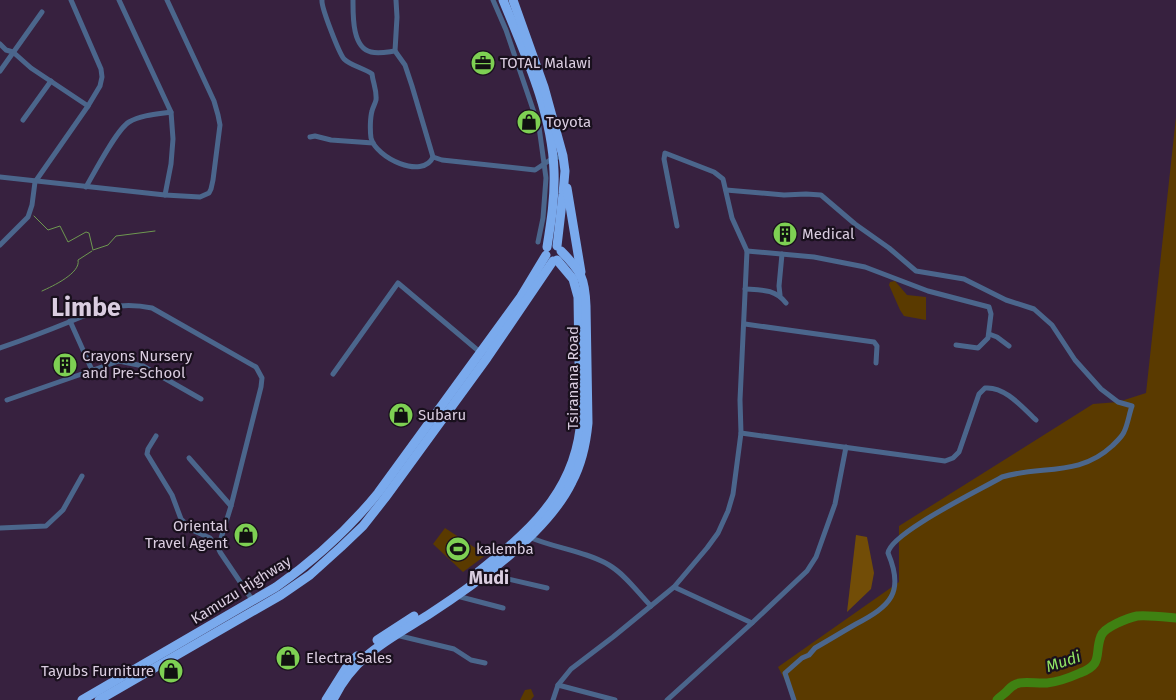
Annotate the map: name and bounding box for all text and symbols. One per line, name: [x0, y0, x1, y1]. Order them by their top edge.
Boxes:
office icon: TOTAL Malawi: [470, 50, 496, 76]
place label: TOTAL Malawi: [500, 54, 591, 72]
shop icon: Toyota: [516, 109, 542, 135]
place label: Toyota: [546, 113, 591, 131]
building icon: Medical: [772, 221, 798, 247]
place label: Medical: [802, 225, 855, 243]
district label: Limbe: [51, 293, 121, 323]
street label: Tsiranana Road: [564, 326, 582, 430]
place label: Crayons Nursery and Pre-School: [82, 347, 193, 382]
building icon: Crayons Nursery and Pre-School: [52, 352, 78, 378]
shop icon: Subaru: [388, 402, 414, 428]
place label: Subaru: [418, 406, 466, 424]
place label: Oriental Travel Agent: [145, 517, 229, 552]
shop icon: Oriental Travel Agent: [233, 522, 259, 548]
sports icon: kalemba: [445, 536, 471, 562]
place label: kalemba: [476, 540, 534, 558]
street label: Kamuzu Highway: [188, 552, 295, 628]
district label: Mudi: [469, 567, 509, 589]
shop icon: Electra Sales: [275, 645, 301, 671]
water label: Mudi: [1043, 647, 1083, 676]
place label: Electra Sales: [306, 649, 392, 667]
shop icon: Tayubs Furniture: [158, 658, 184, 684]
place label: Tayubs Furniture: [41, 662, 154, 680]

